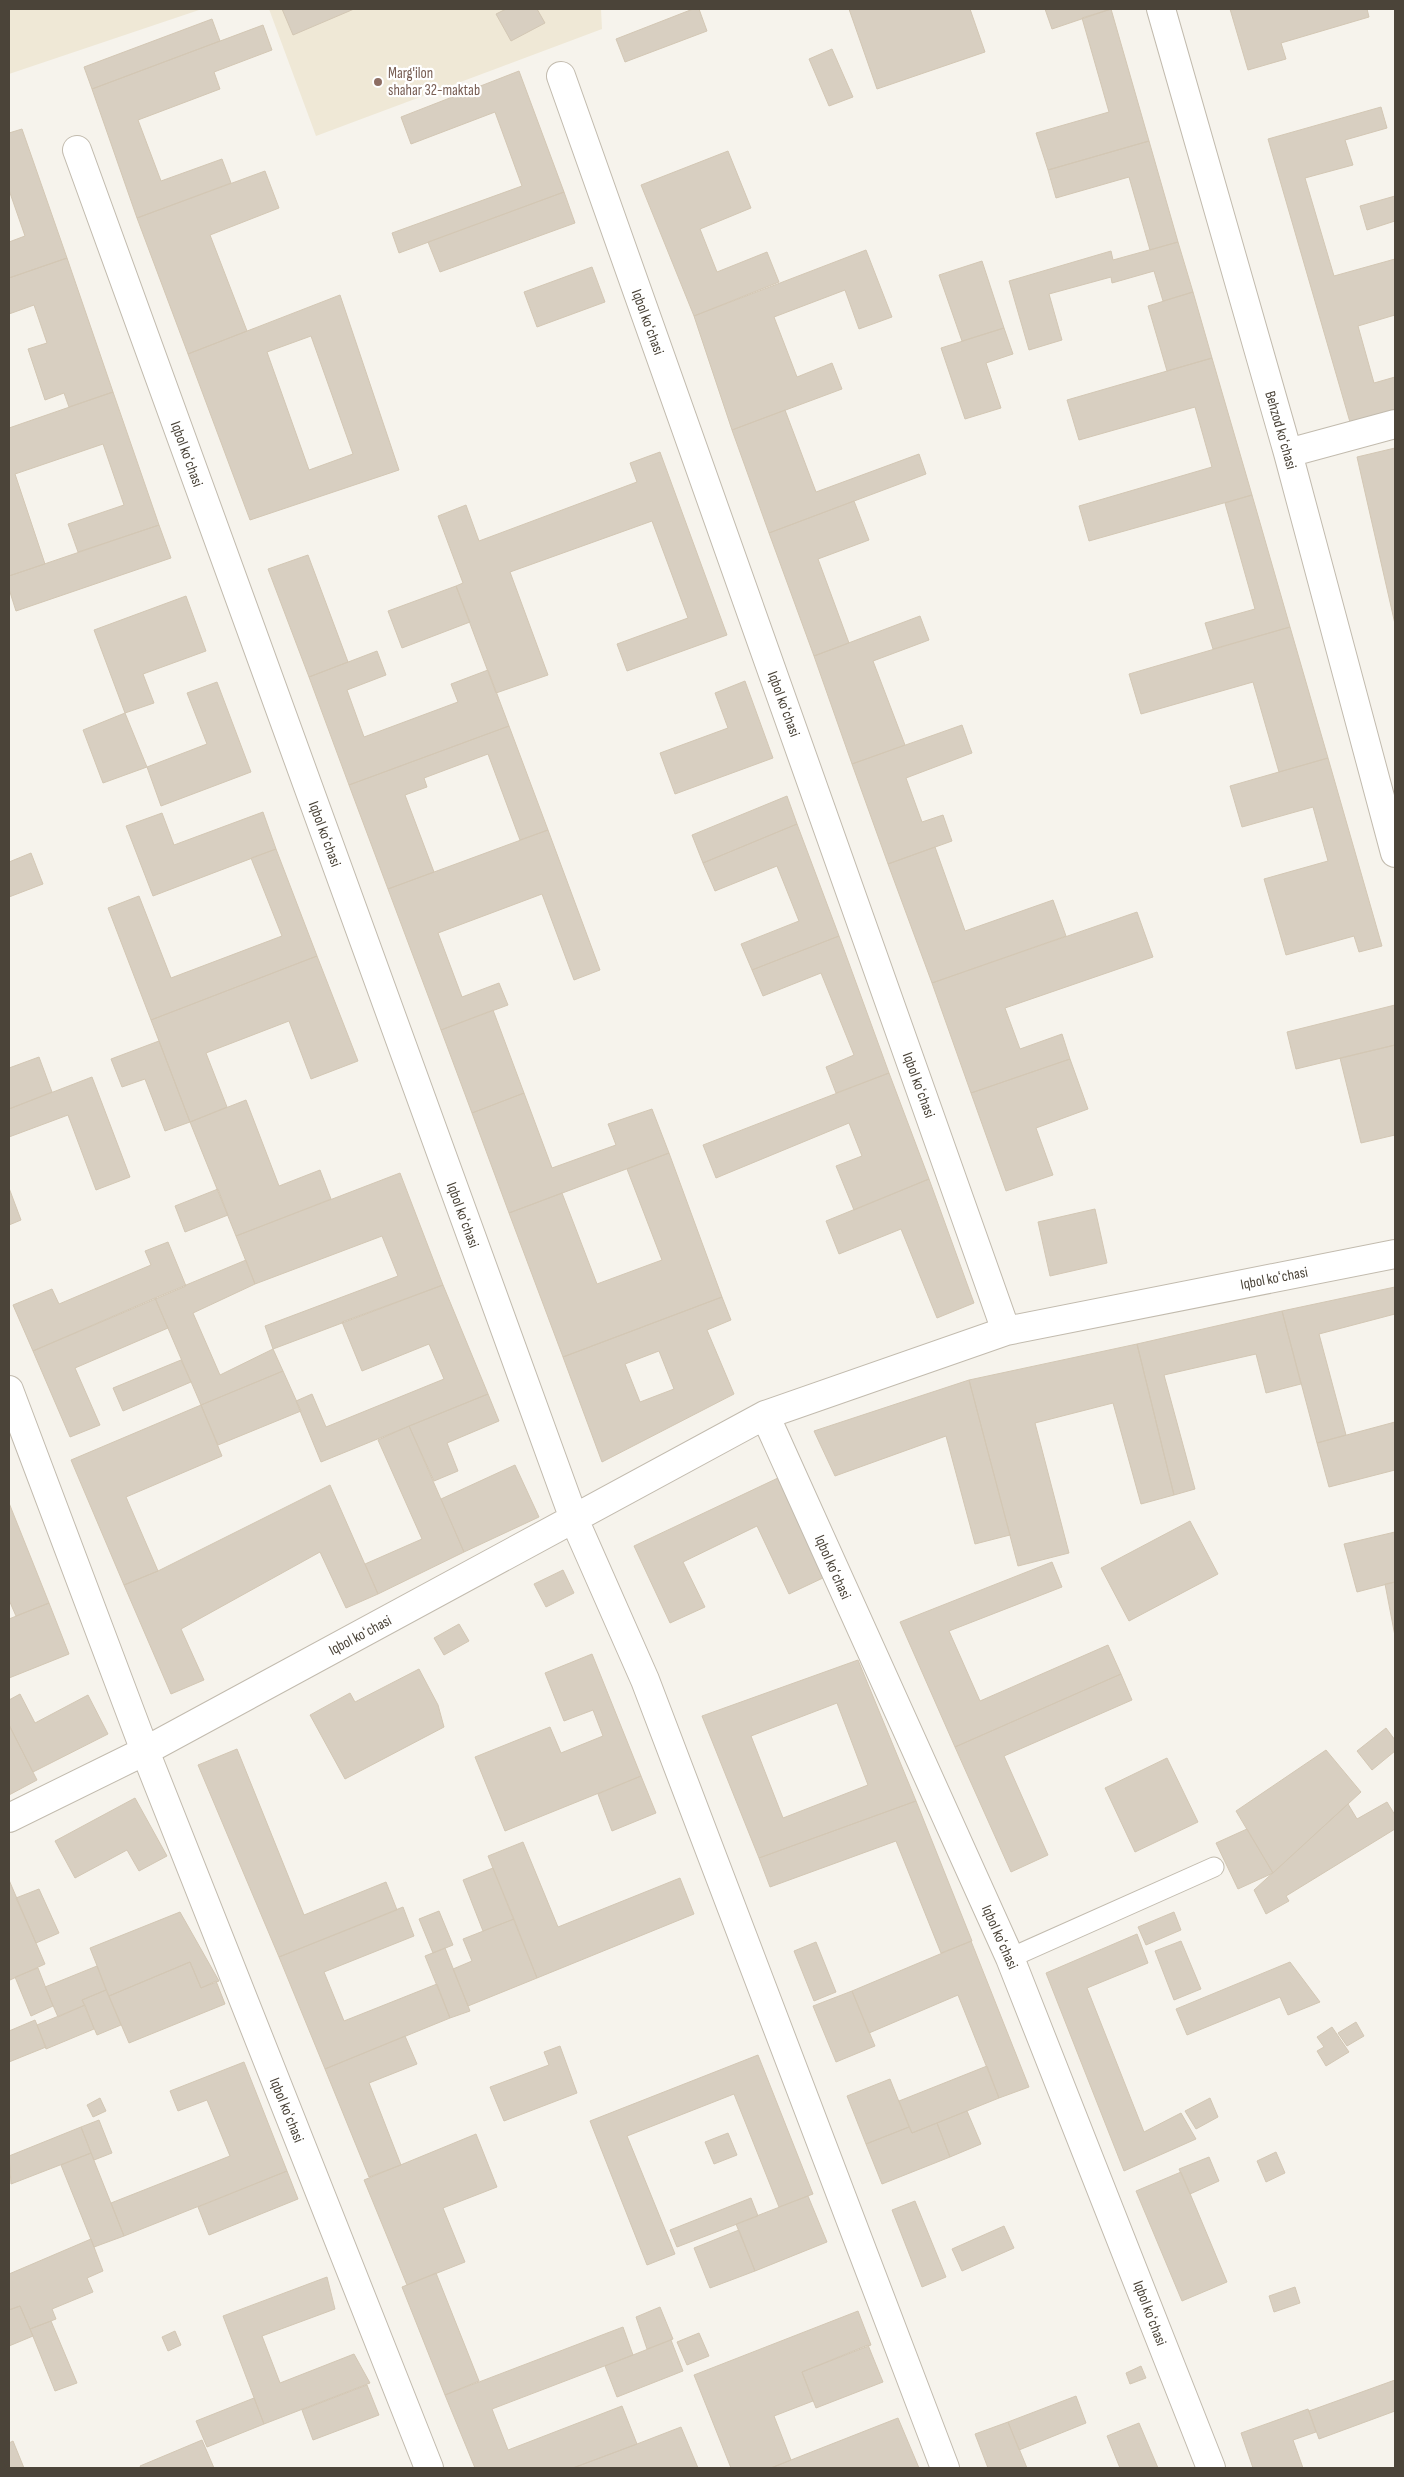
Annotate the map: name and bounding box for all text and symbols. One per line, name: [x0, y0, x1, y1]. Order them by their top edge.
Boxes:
place label: Marg'ilon shahar 32-maktab: [388, 64, 480, 100]
marker: Marg'ilon shahar 32-maktab: [372, 76, 384, 88]
street label: Iqbol koʻchasi: [627, 287, 668, 358]
street label: Behzod koʻchasi: [1260, 389, 1301, 472]
street label: Iqbol koʻchasi: [166, 419, 207, 490]
street label: Iqbol koʻchasi: [763, 669, 804, 740]
street label: Iqbol koʻchasi: [304, 799, 345, 870]
street label: Iqbol koʻchasi: [898, 1050, 939, 1121]
street label: Iqbol koʻchasi: [442, 1180, 483, 1251]
street label: Iqbol koʻchasi: [1239, 1263, 1310, 1294]
street label: Iqbol koʻchasi: [810, 1532, 855, 1602]
street label: Iqbol koʻchasi: [326, 1611, 395, 1660]
street label: Iqbol koʻchasi: [977, 1902, 1022, 1972]
street label: Iqbol koʻchasi: [265, 2075, 308, 2146]
street label: Iqbol koʻchasi: [1128, 2278, 1171, 2349]

